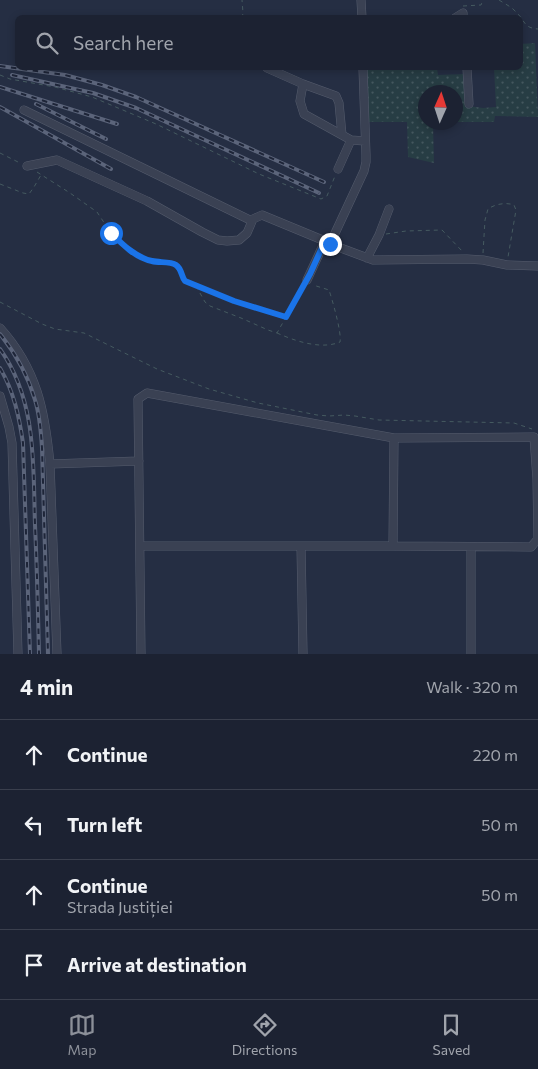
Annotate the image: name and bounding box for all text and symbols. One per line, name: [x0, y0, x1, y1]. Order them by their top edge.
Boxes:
search box: [15, 15, 523, 70]
icon: search: [33, 29, 61, 57]
text: Search here: [73, 31, 173, 54]
north arrow: [418, 85, 463, 130]
route start: [100, 222, 123, 245]
route end: [319, 233, 342, 256]
text: 4 min: [20, 674, 73, 699]
text: Walk · 320 m: [426, 677, 518, 696]
icon: ahead: [20, 741, 48, 769]
text: Continue: [67, 743, 147, 766]
text: 220 m: [473, 745, 518, 764]
icon: left: [20, 811, 48, 839]
text: Turn left: [67, 813, 142, 836]
text: 50 m: [481, 815, 518, 834]
text: Continue: [67, 874, 147, 897]
icon: ahead: [20, 881, 48, 909]
text: 50 m: [481, 885, 518, 904]
text: Strada Justiției: [67, 897, 173, 916]
icon: arrive: [20, 951, 48, 979]
text: Arrive at destination: [67, 953, 247, 976]
tab: Map: [68, 1011, 96, 1058]
tab: Directions: [232, 1011, 297, 1058]
tab: Saved: [433, 1011, 470, 1058]

